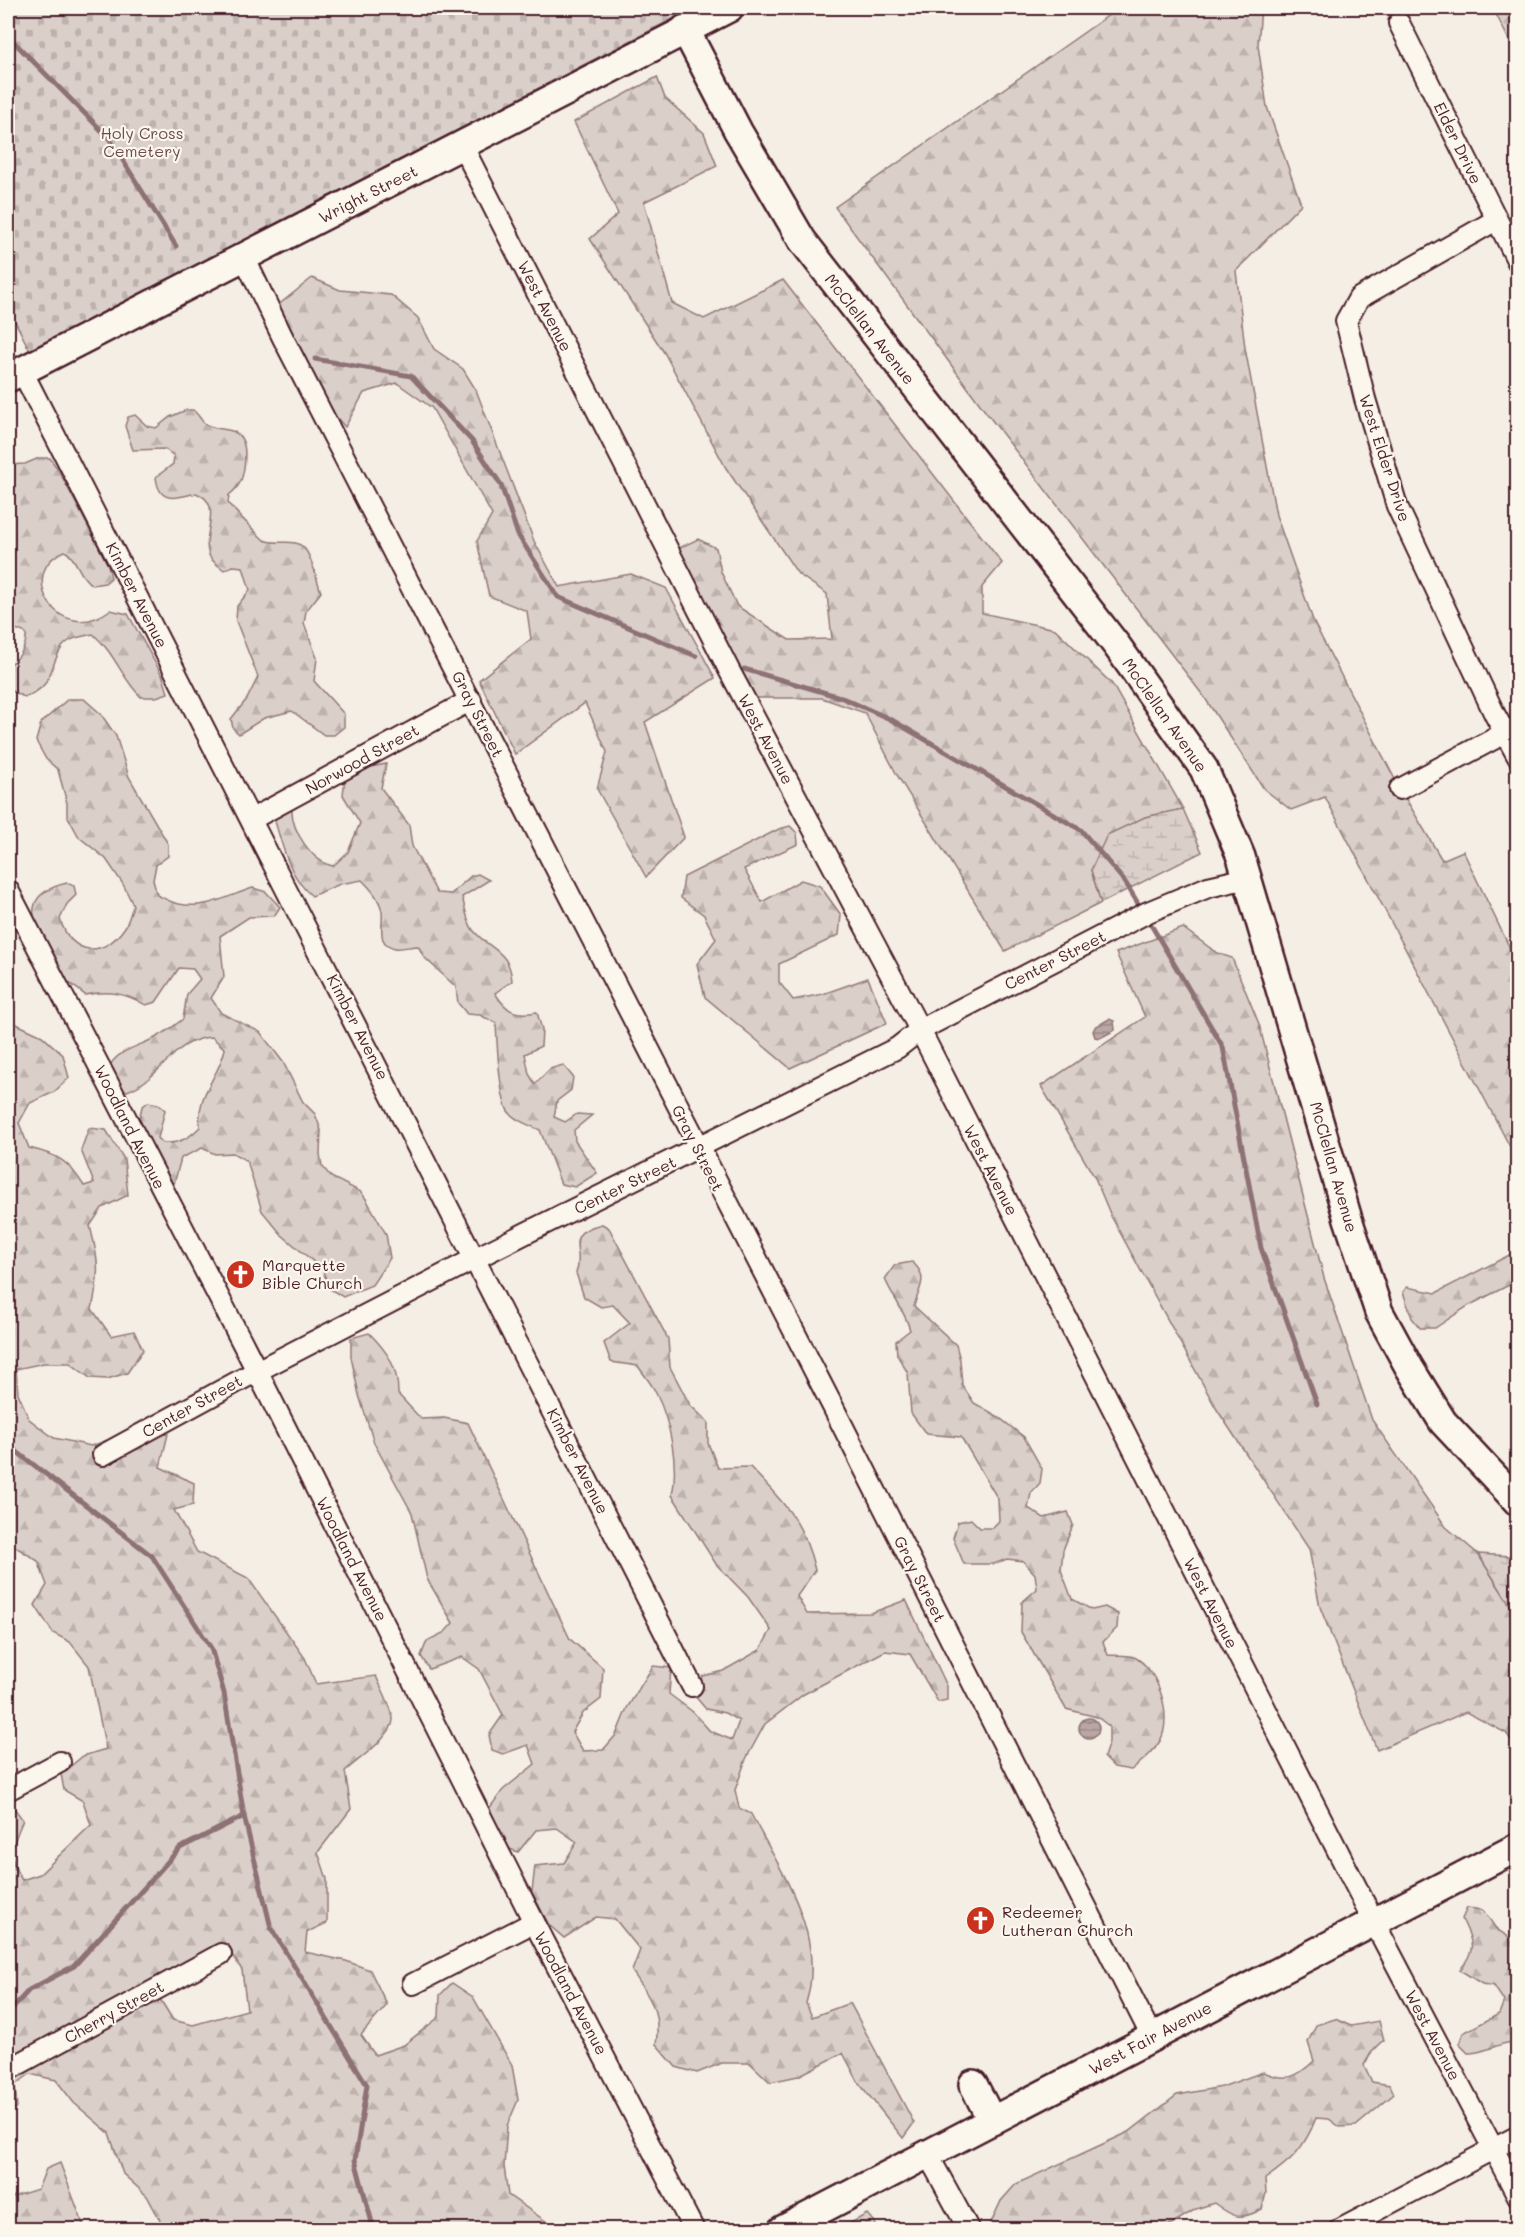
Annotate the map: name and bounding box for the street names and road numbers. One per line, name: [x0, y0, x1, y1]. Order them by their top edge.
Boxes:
street label: Elder Drive: [1430, 98, 1487, 187]
street label: Wright Street: [315, 160, 421, 228]
street label: West Avenue: [514, 257, 577, 355]
street label: McClellan Avenue: [821, 269, 920, 388]
street label: West Elder Drive: [1355, 392, 1416, 524]
street label: Kimber Avenue: [102, 538, 173, 651]
street label: McClellan Avenue: [1118, 653, 1213, 776]
street label: Gray Street: [448, 667, 509, 761]
street label: West Avenue: [734, 690, 799, 788]
street label: Norwood Street: [301, 719, 422, 799]
street label: Center Street: [1000, 925, 1109, 994]
street label: Kimber Avenue: [323, 970, 394, 1083]
street label: Woodland Avenue: [90, 1061, 171, 1192]
street label: McClellan Avenue: [1306, 1099, 1363, 1235]
street label: Gray Street: [668, 1101, 729, 1195]
street label: West Avenue: [960, 1121, 1023, 1219]
street label: Center Street: [570, 1151, 679, 1218]
street label: Center Street: [138, 1369, 245, 1442]
street label: Kimber Avenue: [543, 1404, 614, 1517]
street label: Woodland Avenue: [312, 1493, 393, 1624]
street label: Gray Street: [890, 1532, 951, 1626]
street label: West Avenue: [1180, 1554, 1243, 1652]
street label: Woodland Avenue: [530, 1928, 613, 2058]
street label: Cherry Street: [60, 1976, 167, 2048]
street label: West Avenue: [1401, 1986, 1466, 2084]
street label: West Fair Avenue: [1085, 1996, 1215, 2079]

